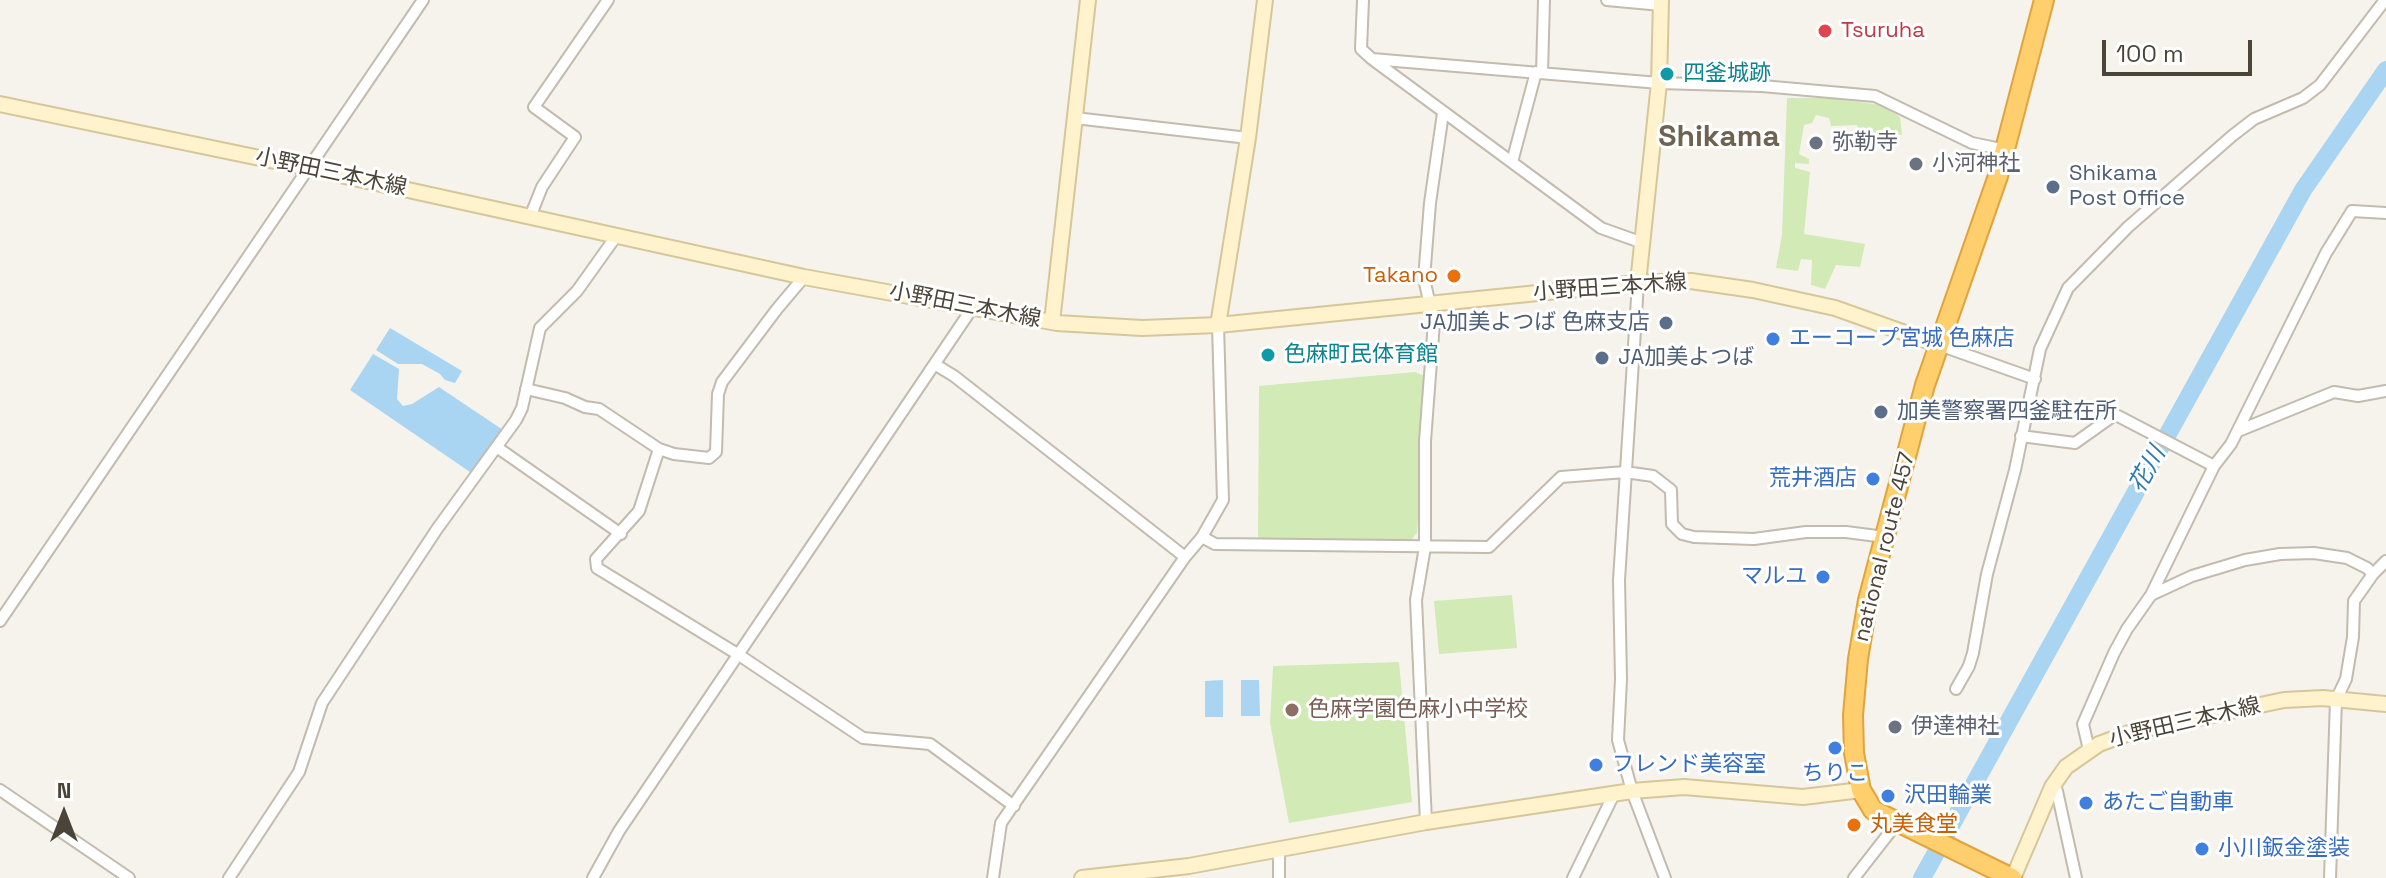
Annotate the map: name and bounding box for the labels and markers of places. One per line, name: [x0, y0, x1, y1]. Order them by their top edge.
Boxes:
place label: Tsuruha: [1841, 18, 1925, 44]
marker: Tsuruha: [1816, 22, 1834, 40]
place label: 四釜城跡: [1683, 61, 1771, 87]
marker: 四釜城跡: [1658, 65, 1676, 83]
place label: 弥勒寺: [1832, 130, 1898, 156]
marker: 弥勒寺: [1807, 134, 1825, 152]
place label: 小河神社: [1932, 151, 2020, 177]
marker: 小河神社: [1907, 155, 1925, 173]
place label: Shikama Post Office: [2069, 161, 2185, 212]
marker: Shikama Post Office: [2044, 178, 2062, 196]
place label: Takano: [1363, 263, 1438, 289]
marker: Takano: [1445, 267, 1463, 285]
place label: JA加美よつば 色麻支店: [1420, 310, 1650, 336]
marker: JA加美よつば 色麻支店: [1657, 314, 1675, 332]
place label: エーコープ宮城 色麻店: [1789, 326, 2015, 352]
marker: エーコープ宮城 色麻店: [1764, 330, 1782, 348]
place label: 色麻町民体育館: [1284, 342, 1438, 368]
place label: JA加美よつば: [1618, 345, 1754, 371]
marker: 色麻町民体育館: [1259, 346, 1277, 364]
marker: JA加美よつば: [1593, 349, 1611, 367]
place label: 加美警察署四釜駐在所: [1897, 399, 2117, 425]
marker: 加美警察署四釜駐在所: [1872, 403, 1890, 421]
place label: 荒井酒店: [1769, 466, 1857, 492]
marker: 荒井酒店: [1864, 470, 1882, 488]
place label: マルユ: [1741, 564, 1807, 590]
marker: マルユ: [1814, 568, 1832, 586]
place label: 色麻学園色麻小中学校: [1308, 697, 1528, 723]
marker: 色麻学園色麻小中学校: [1283, 701, 1301, 719]
place label: 伊達神社: [1911, 714, 1999, 740]
marker: 伊達神社: [1886, 718, 1904, 736]
marker: ちりこ: [1826, 739, 1844, 757]
place label: フレンド美容室: [1612, 752, 1766, 778]
marker: フレンド美容室: [1587, 756, 1605, 774]
place label: ちりこ: [1802, 761, 1868, 787]
place label: 沢田輪業: [1904, 783, 1992, 809]
marker: 沢田輪業: [1879, 787, 1897, 805]
place label: あたご自動車: [2102, 790, 2234, 816]
marker: あたご自動車: [2077, 794, 2095, 812]
place label: 丸美食堂: [1870, 812, 1958, 838]
marker: 丸美食堂: [1845, 816, 1863, 834]
place label: 小川鈑金塗装: [2218, 836, 2350, 862]
marker: 小川鈑金塗装: [2193, 840, 2211, 858]

